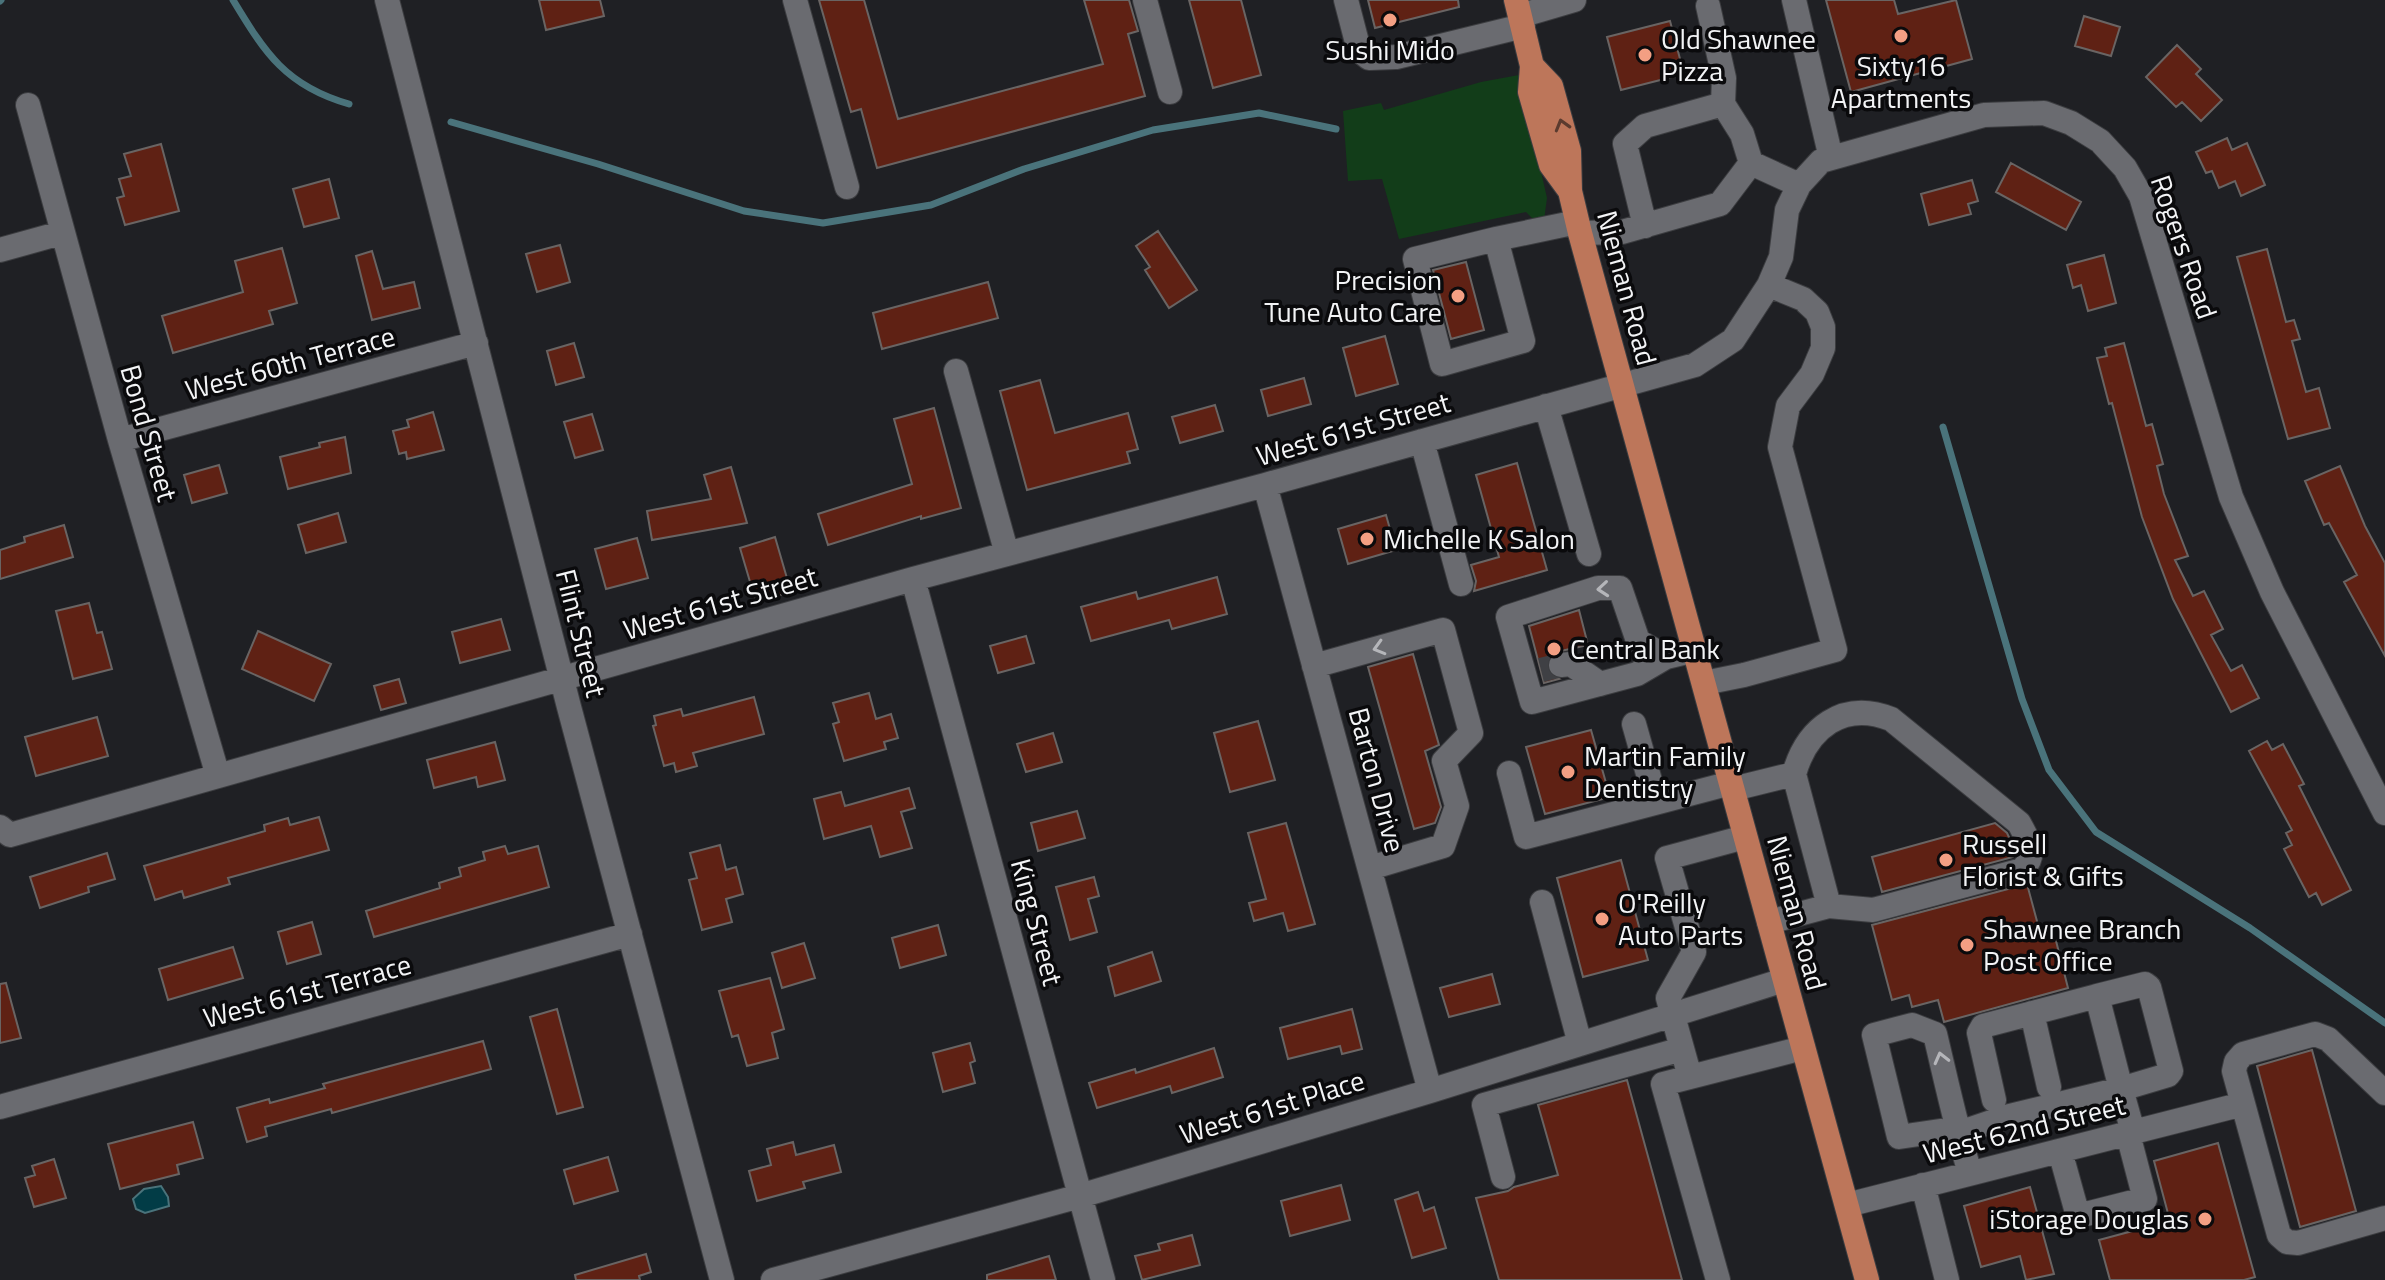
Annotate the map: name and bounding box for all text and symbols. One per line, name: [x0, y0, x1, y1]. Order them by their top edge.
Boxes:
marker: Sushi Mido: [1381, 11, 1399, 29]
place label: Old Shawnee Pizza: [1661, 17, 1816, 92]
marker: Sixty16 Apartments: [1892, 27, 1910, 45]
place label: Sushi Mido: [1325, 28, 1455, 71]
place label: Sixty16 Apartments: [1831, 44, 1971, 119]
marker: Old Shawnee Pizza: [1636, 46, 1654, 64]
one-way arrow: [1554, 118, 1571, 132]
street label: Rogers Road: [2140, 169, 2229, 325]
street label: Nieman Road: [1586, 206, 1669, 370]
place label: Precision Tune Auto Care: [1264, 258, 1442, 333]
marker: Precision Tune Auto Care: [1449, 287, 1467, 305]
street label: West 60th Terrace: [180, 314, 400, 411]
street label: Bond Street: [109, 360, 190, 506]
street label: West 61st Street: [1251, 380, 1455, 477]
place label: Michelle K Salon: [1383, 517, 1575, 560]
marker: Michelle K Salon: [1358, 530, 1376, 548]
street label: West 61st Street: [618, 554, 822, 651]
street label: Flint Street: [545, 564, 618, 702]
one-way arrow: [1596, 580, 1609, 597]
place label: Central Bank: [1570, 627, 1720, 670]
one-way arrow: [1372, 639, 1386, 655]
marker: Central Bank: [1545, 640, 1563, 658]
street label: Barton Drive: [1338, 703, 1417, 857]
place label: Martin Family Dentistry: [1584, 734, 1746, 809]
marker: Martin Family Dentistry: [1559, 763, 1577, 781]
place label: Russell Florist & Gifts: [1962, 822, 2124, 897]
street label: Nieman Road: [1756, 831, 1839, 995]
marker: Russell Florist & Gifts: [1937, 851, 1955, 869]
street label: King Street: [1000, 854, 1075, 990]
place label: O'Reilly Auto Parts: [1618, 881, 1743, 956]
place label: Shawnee Branch Post Office: [1983, 907, 2181, 982]
marker: O'Reilly Auto Parts: [1593, 910, 1611, 928]
marker: Shawnee Branch Post Office: [1958, 936, 1976, 954]
street label: West 61st Terrace: [198, 942, 416, 1039]
one-way arrow: [1933, 1051, 1950, 1065]
street label: West 61st Place: [1174, 1058, 1369, 1155]
street label: West 62nd Street: [1918, 1083, 2130, 1174]
place label: iStorage Douglas: [1989, 1197, 2189, 1240]
marker: iStorage Douglas: [2196, 1210, 2214, 1228]

